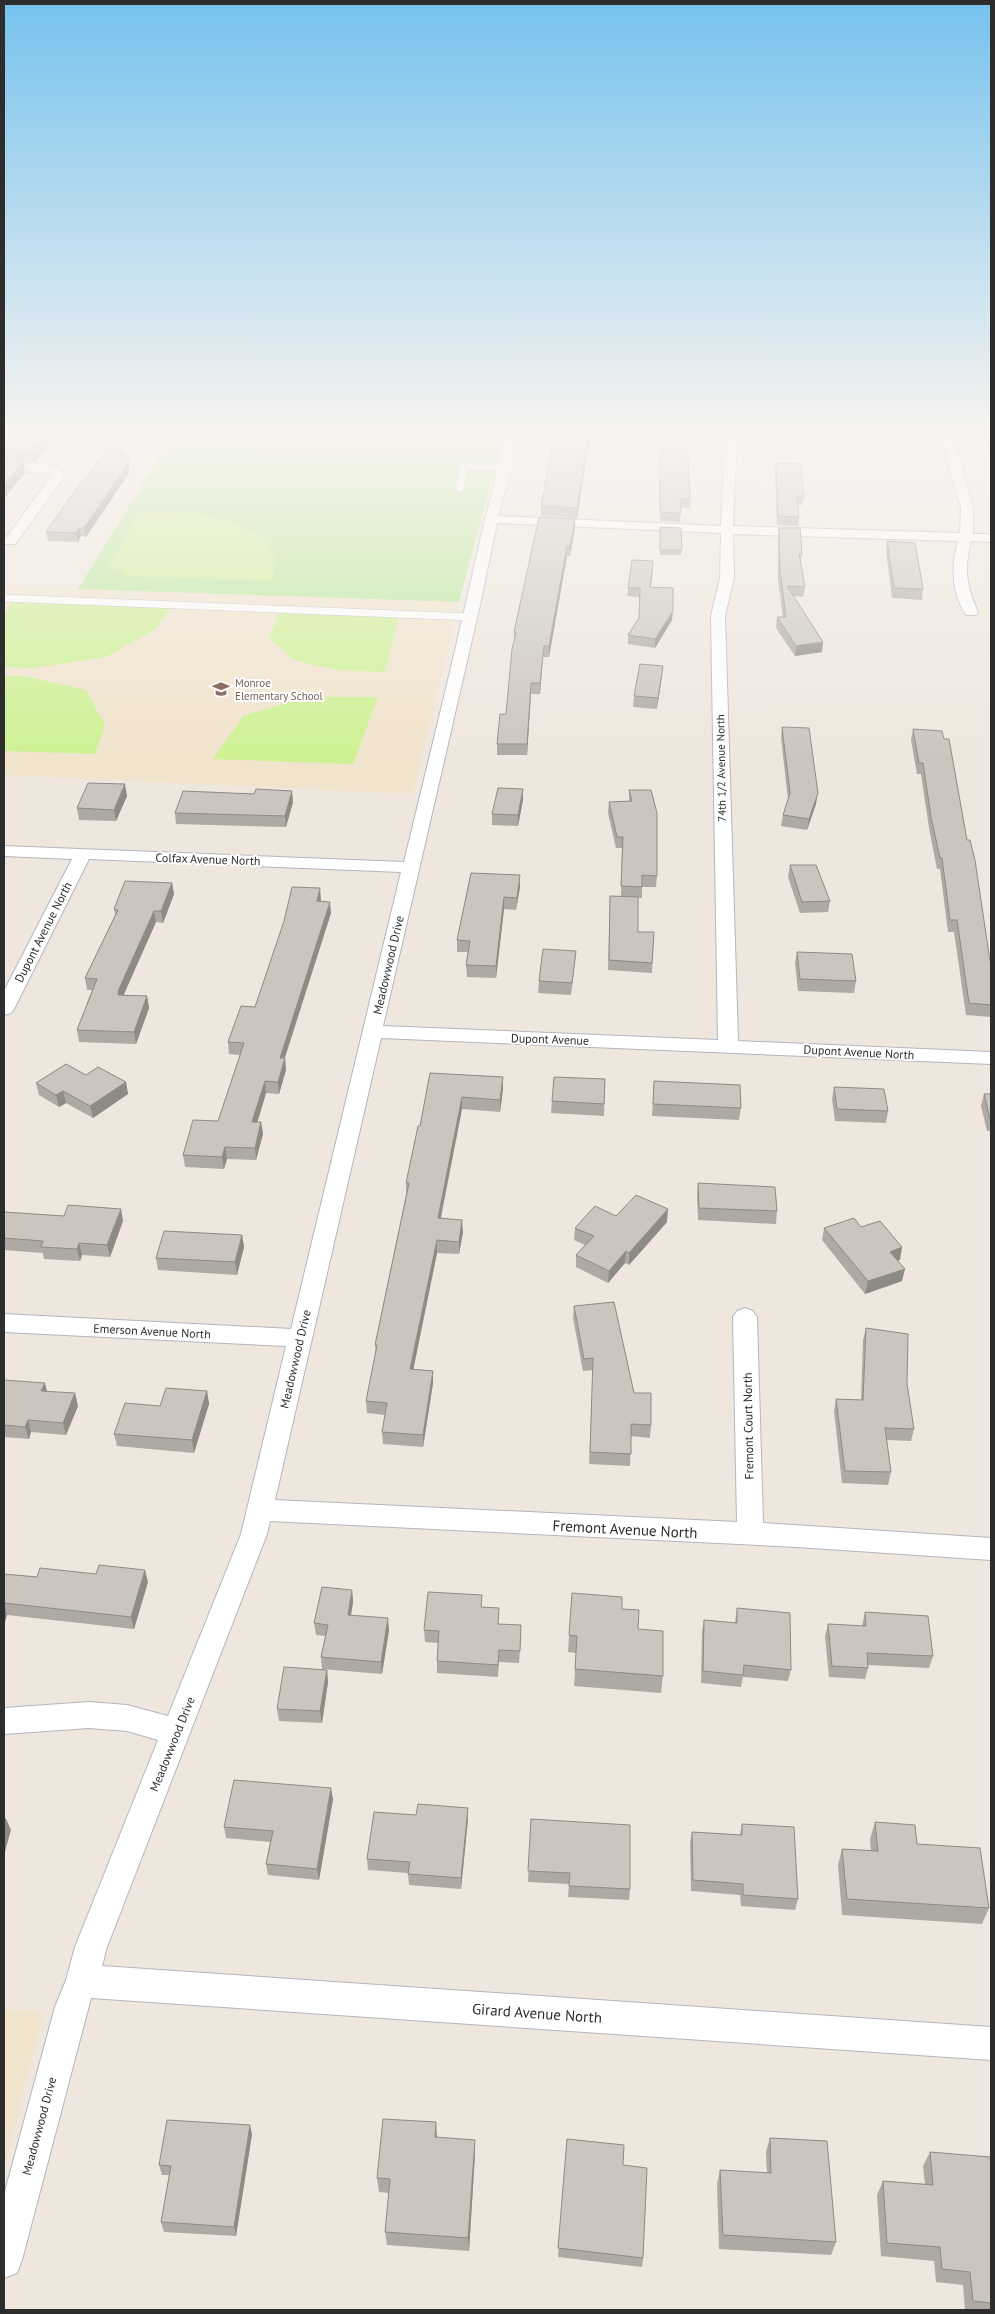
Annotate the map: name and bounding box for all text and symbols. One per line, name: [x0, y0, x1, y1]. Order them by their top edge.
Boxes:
place label: Monroe Elementary School: [235, 676, 323, 703]
school or university icon: Monroe Elementary School: [211, 679, 231, 699]
street label: 74th 1/2 Avenue North: [713, 714, 729, 822]
street label: Colfax Avenue North: [155, 850, 261, 868]
street label: Dupont Avenue North: [11, 879, 75, 985]
street label: Meadowwood Drive: [369, 914, 407, 1016]
street label: Dupont Avenue: [511, 1030, 589, 1048]
street label: Dupont Avenue North: [803, 1042, 915, 1062]
street label: Meadowwood Drive: [276, 1308, 314, 1410]
street label: Emerson Avenue North: [93, 1320, 211, 1342]
street label: Fremont Court North: [740, 1372, 756, 1480]
street label: Fremont Avenue North: [552, 1516, 698, 1542]
street label: Meadowwood Drive: [146, 1694, 198, 1794]
street label: Girard Avenue North: [471, 1999, 603, 2027]
street label: Meadowwood Drive: [19, 2075, 59, 2177]

